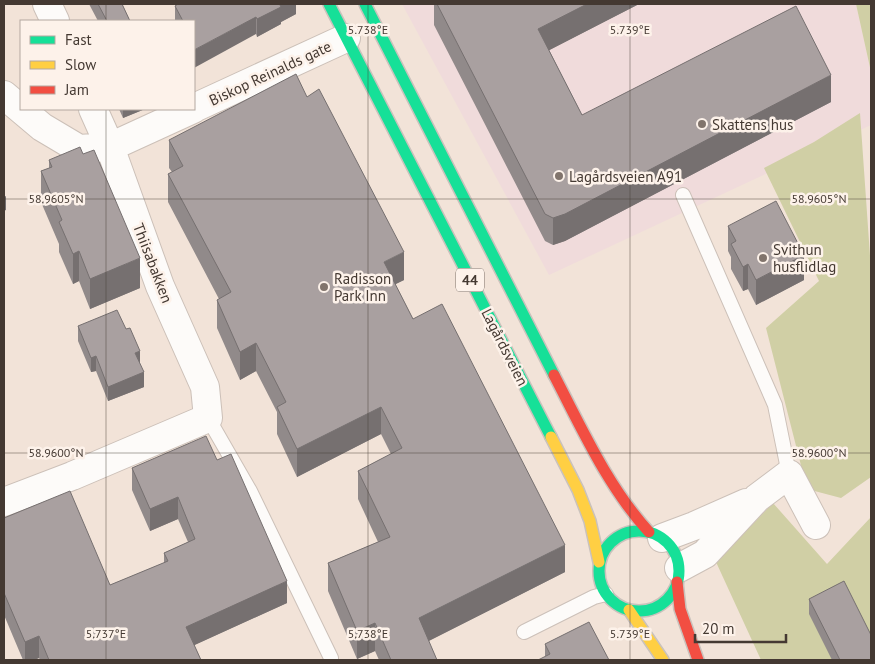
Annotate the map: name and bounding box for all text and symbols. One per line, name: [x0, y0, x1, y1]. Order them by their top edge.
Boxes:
legend: [20, 20, 195, 110]
text: 5.738°E: [348, 22, 388, 37]
text: 5.739°E: [610, 22, 650, 37]
text: Fast: [65, 30, 92, 49]
street label: Biskop Reinalds gate: [206, 36, 334, 110]
text: Slow: [65, 55, 96, 74]
text: Jam: [64, 80, 89, 99]
place label: Skattens hus: [712, 115, 793, 134]
marker: Skattens hus: [696, 118, 708, 130]
place label: Lagårdsveien A91: [569, 167, 682, 186]
marker: Lagårdsveien A91: [553, 170, 565, 182]
text: 58.9605°N: [29, 191, 83, 206]
text: 58.9605°N: [792, 191, 846, 206]
street label: Thiisabakken: [129, 220, 177, 306]
place label: Svithun husflidlag: [773, 240, 836, 276]
marker: Svithun husflidlag: [757, 252, 769, 264]
road number: 44: [456, 268, 484, 292]
place label: Radisson Park Inn: [334, 269, 391, 305]
marker: Radisson Park Inn: [318, 281, 330, 293]
street label: Lagårdsveien: [477, 305, 533, 389]
text: 58.9600°N: [29, 445, 83, 460]
text: 58.9600°N: [792, 445, 846, 460]
scale bar: [695, 612, 786, 644]
text: 20 m: [702, 619, 735, 638]
text: 5.737°E: [86, 626, 126, 641]
text: 5.738°E: [348, 626, 388, 641]
text: 5.739°E: [610, 626, 650, 641]

